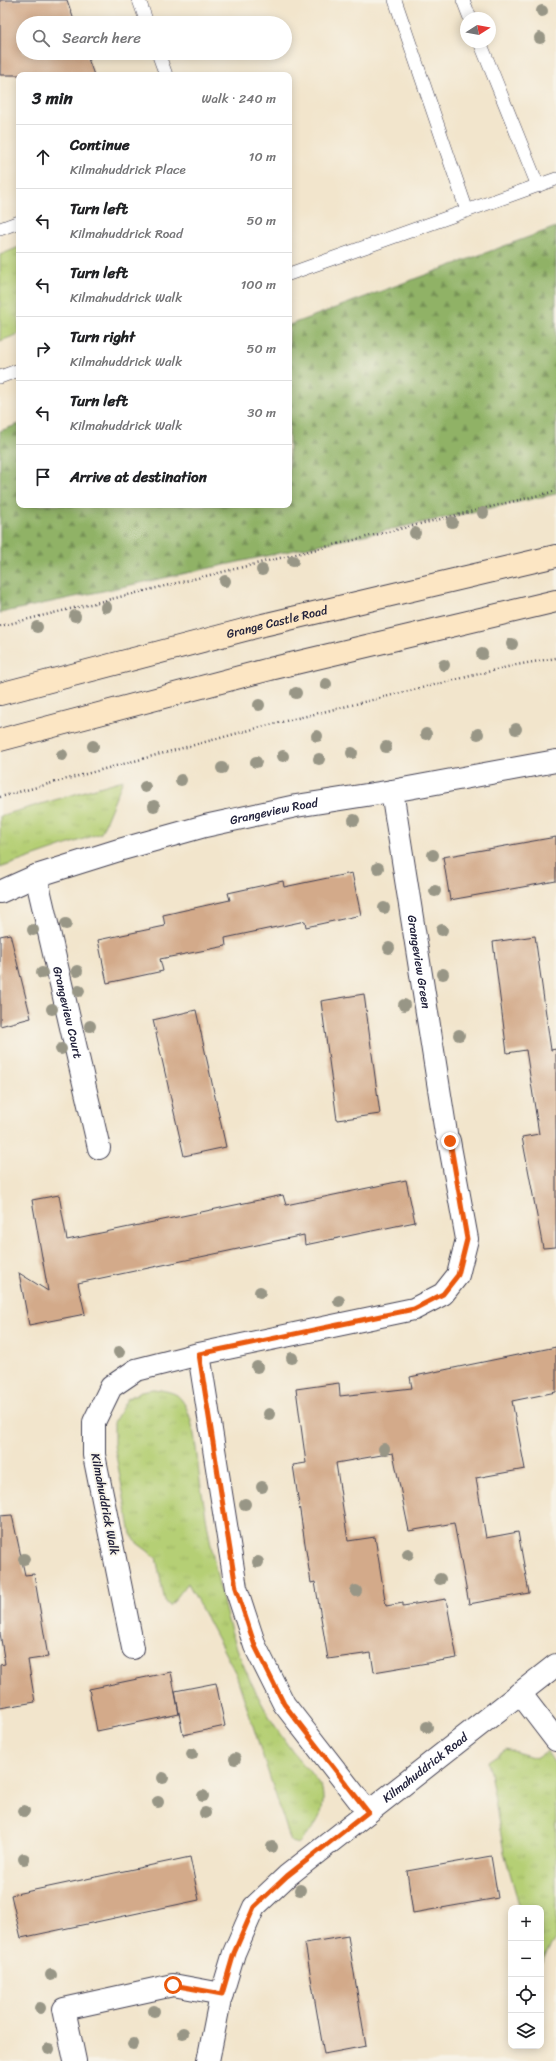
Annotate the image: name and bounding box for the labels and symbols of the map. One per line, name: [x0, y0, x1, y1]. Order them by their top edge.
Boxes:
north arrow: [460, 12, 496, 48]
street label: Grange Castle Road: [224, 599, 331, 645]
street label: Grangeview Road: [228, 792, 320, 831]
street label: Grangeview Green: [401, 914, 437, 1011]
street label: Grangeview Court: [46, 964, 89, 1061]
route end: [441, 1132, 459, 1150]
street label: Kilmahuddrick Walk: [84, 1451, 126, 1557]
street label: Kilmahuddrick Road: [377, 1727, 473, 1809]
route start: [164, 1976, 182, 1994]

